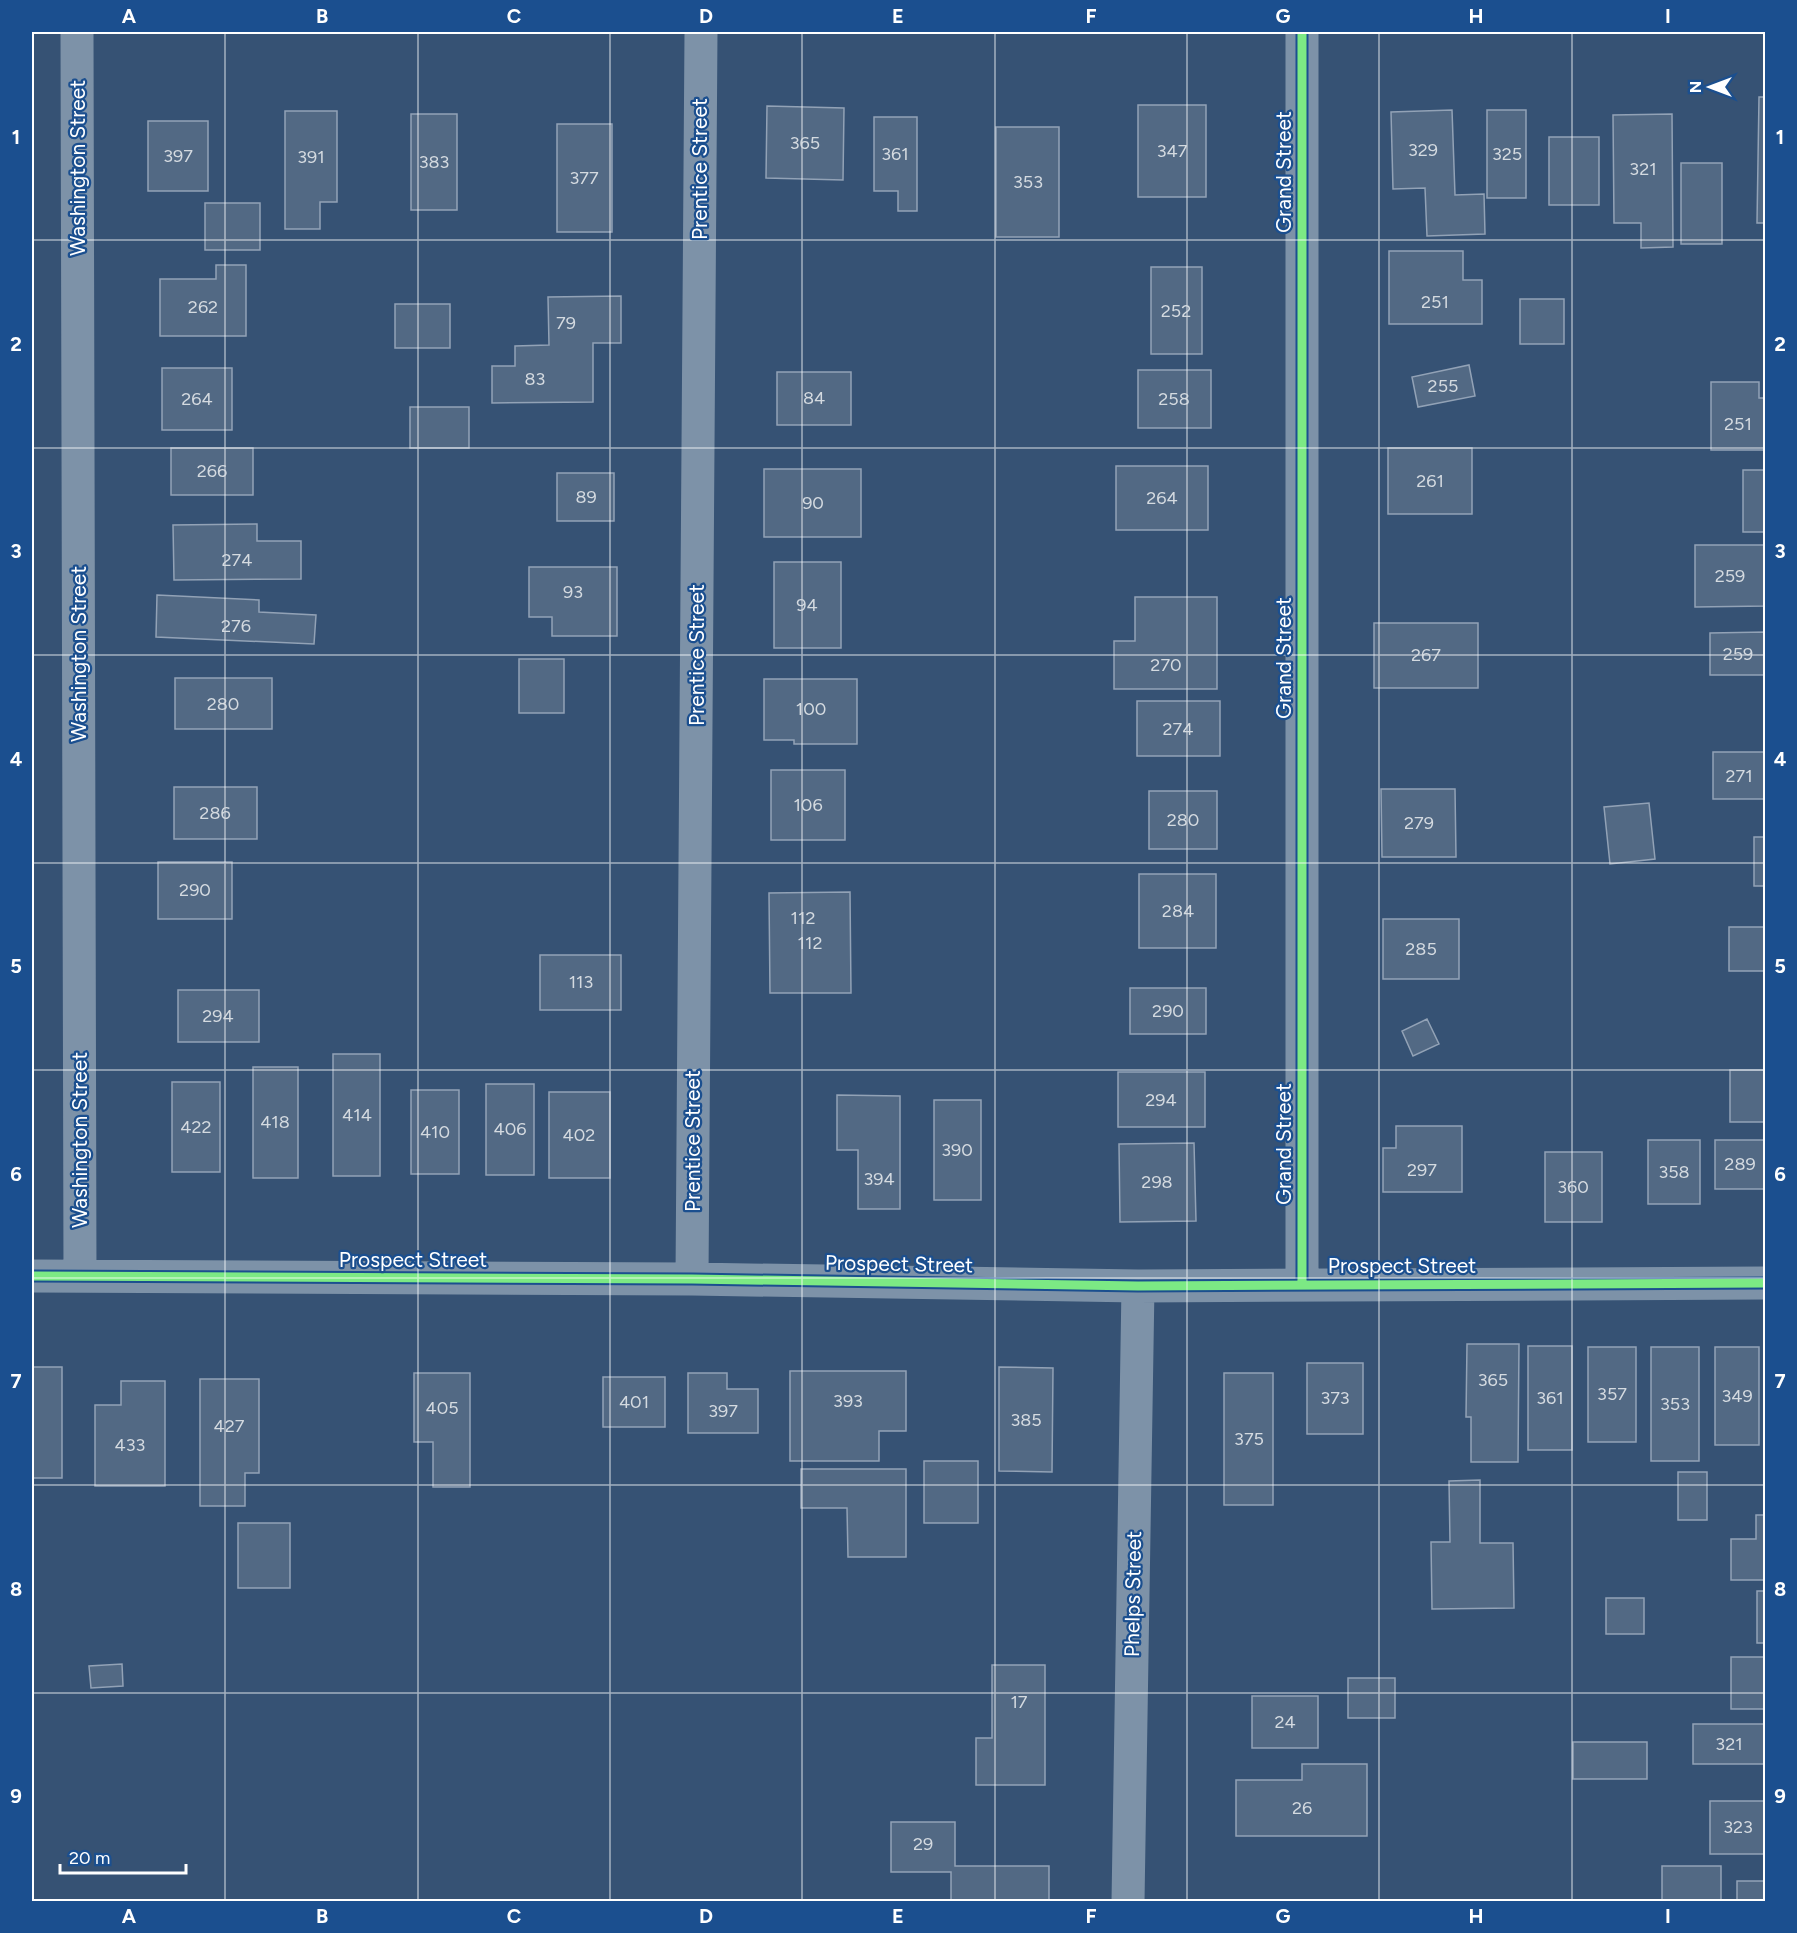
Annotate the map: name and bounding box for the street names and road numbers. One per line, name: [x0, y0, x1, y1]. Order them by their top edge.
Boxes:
street label: Washington Street: [65, 80, 90, 256]
street label: Prentice Street: [687, 98, 712, 240]
street label: Grand Street: [1271, 111, 1296, 233]
street label: Washington Street: [66, 566, 91, 742]
street label: Prentice Street: [684, 584, 709, 726]
street label: Grand Street: [1271, 597, 1296, 719]
street label: Washington Street: [67, 1052, 92, 1228]
street label: Prentice Street: [680, 1070, 705, 1212]
street label: Grand Street: [1271, 1083, 1296, 1205]
street label: Prospect Street: [339, 1247, 487, 1272]
street label: Prospect Street: [825, 1250, 973, 1277]
street label: Prospect Street: [1328, 1253, 1476, 1278]
street label: Phelps Street: [1119, 1531, 1146, 1657]

